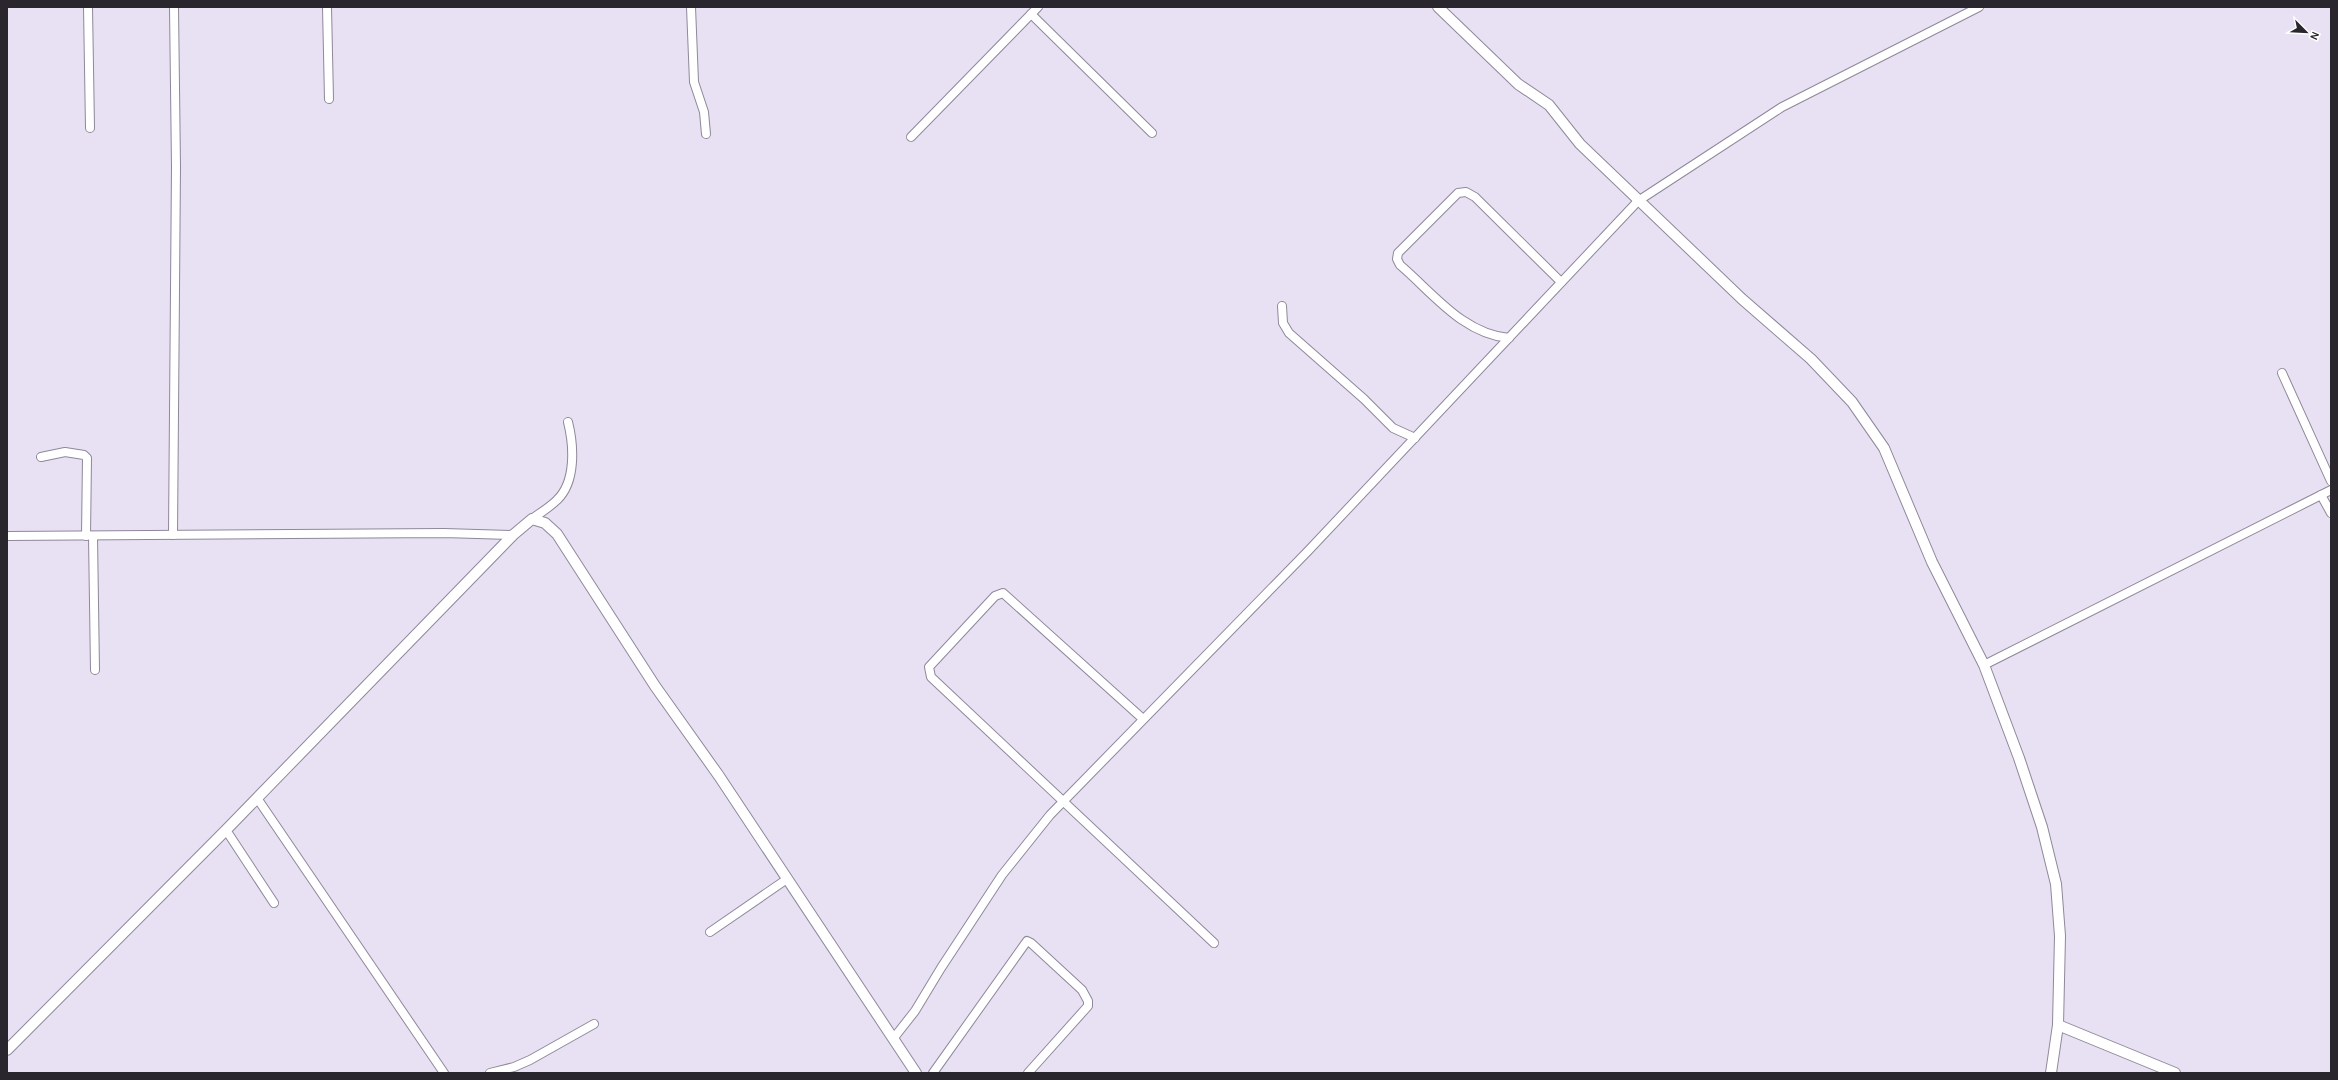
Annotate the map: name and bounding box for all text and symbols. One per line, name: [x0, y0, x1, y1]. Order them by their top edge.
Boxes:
north arrow: [2286, 12, 2326, 52]
text: N: [2307, 30, 2322, 42]

